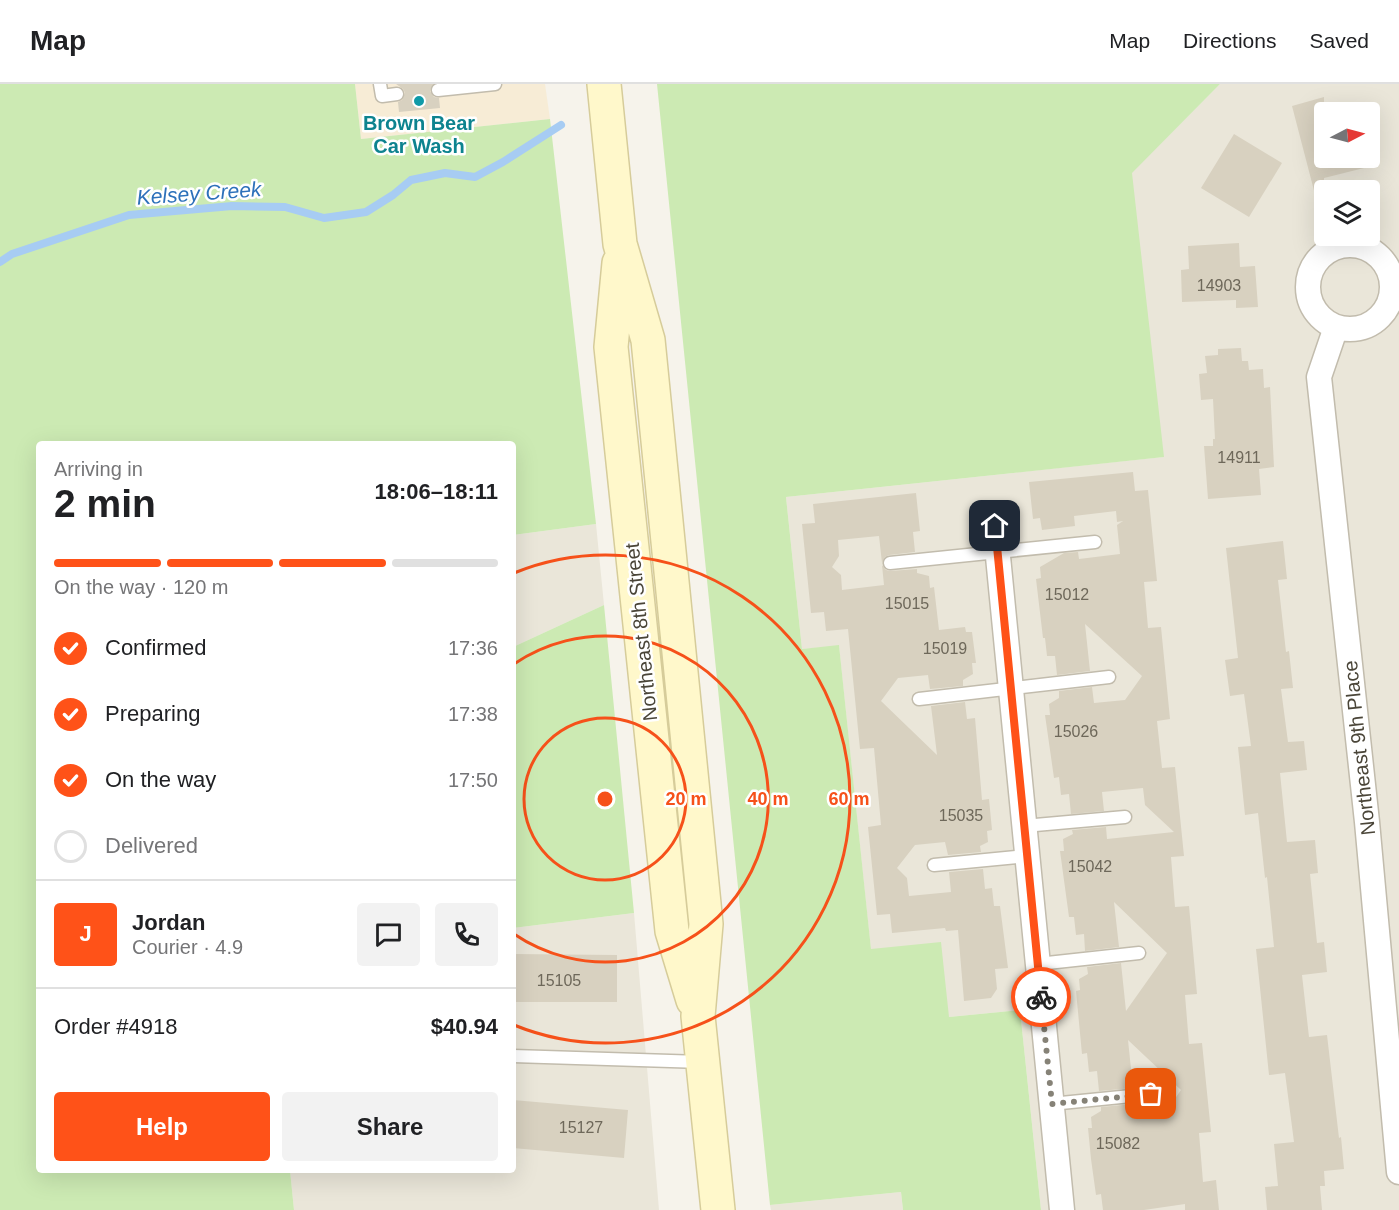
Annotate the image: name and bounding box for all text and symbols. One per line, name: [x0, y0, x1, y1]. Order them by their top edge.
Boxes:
text: Map: [30, 25, 86, 56]
text: Map: [1109, 29, 1150, 52]
text: Directions: [1183, 29, 1276, 52]
text: Saved: [1309, 29, 1369, 52]
marker: Brown Bear Car Wash: [412, 94, 426, 108]
north arrow: [1314, 102, 1380, 168]
map controls: [1314, 102, 1380, 246]
place label: Brown Bear Car Wash: [363, 112, 475, 157]
water label: Kelsey Creek: [136, 177, 264, 209]
button: layers: [1314, 180, 1380, 246]
house number: 14903: [1197, 277, 1241, 294]
house number: 14911: [1217, 449, 1261, 466]
text: Arriving in: [54, 458, 143, 480]
text: 18:06–18:11: [374, 479, 498, 504]
text: 2 min: [54, 482, 156, 525]
pin: [969, 500, 1020, 551]
icon: home: [978, 509, 1011, 542]
street label: Northeast 8th Street: [621, 541, 661, 722]
text: On the way · 120 m: [54, 576, 229, 598]
house number: 15012: [1045, 586, 1089, 603]
house number: 15015: [885, 595, 929, 612]
icon: check: [54, 632, 87, 665]
text: Confirmed: [105, 635, 206, 660]
text: 17:36: [448, 637, 498, 659]
house number: 15019: [923, 640, 967, 657]
street label: Northeast 9th Place: [1339, 660, 1379, 836]
icon: check: [54, 698, 87, 731]
text: Preparing: [105, 701, 200, 726]
text: 17:38: [448, 703, 498, 725]
house number: 15026: [1054, 723, 1098, 740]
icon: check: [54, 764, 87, 797]
text: On the way: [105, 767, 216, 792]
text: 17:50: [448, 769, 498, 791]
centre of rings: [595, 789, 615, 809]
text: 20 m: [665, 789, 707, 809]
text: 40 m: [747, 789, 789, 809]
text: 60 m: [828, 789, 870, 809]
house number: 15035: [939, 807, 983, 824]
text: Delivered: [105, 833, 198, 858]
house number: 15042: [1068, 858, 1112, 875]
button: chat: [357, 903, 420, 966]
button: phone: [435, 903, 498, 966]
text: Jordan: [132, 910, 205, 935]
text: J: [79, 921, 92, 946]
text: Courier · 4.9: [132, 936, 243, 958]
courier: [1011, 967, 1071, 1027]
house number: 15105: [537, 972, 581, 989]
icon: bike: [1025, 981, 1058, 1014]
text: Order #4918: [54, 1014, 178, 1039]
text: $40.94: [431, 1014, 498, 1039]
pin: [1125, 1068, 1176, 1119]
icon: bag: [1134, 1077, 1167, 1110]
button: Help: [54, 1092, 270, 1161]
button: Share: [282, 1092, 498, 1161]
house number: 15127: [559, 1119, 603, 1136]
house number: 15082: [1096, 1135, 1140, 1152]

